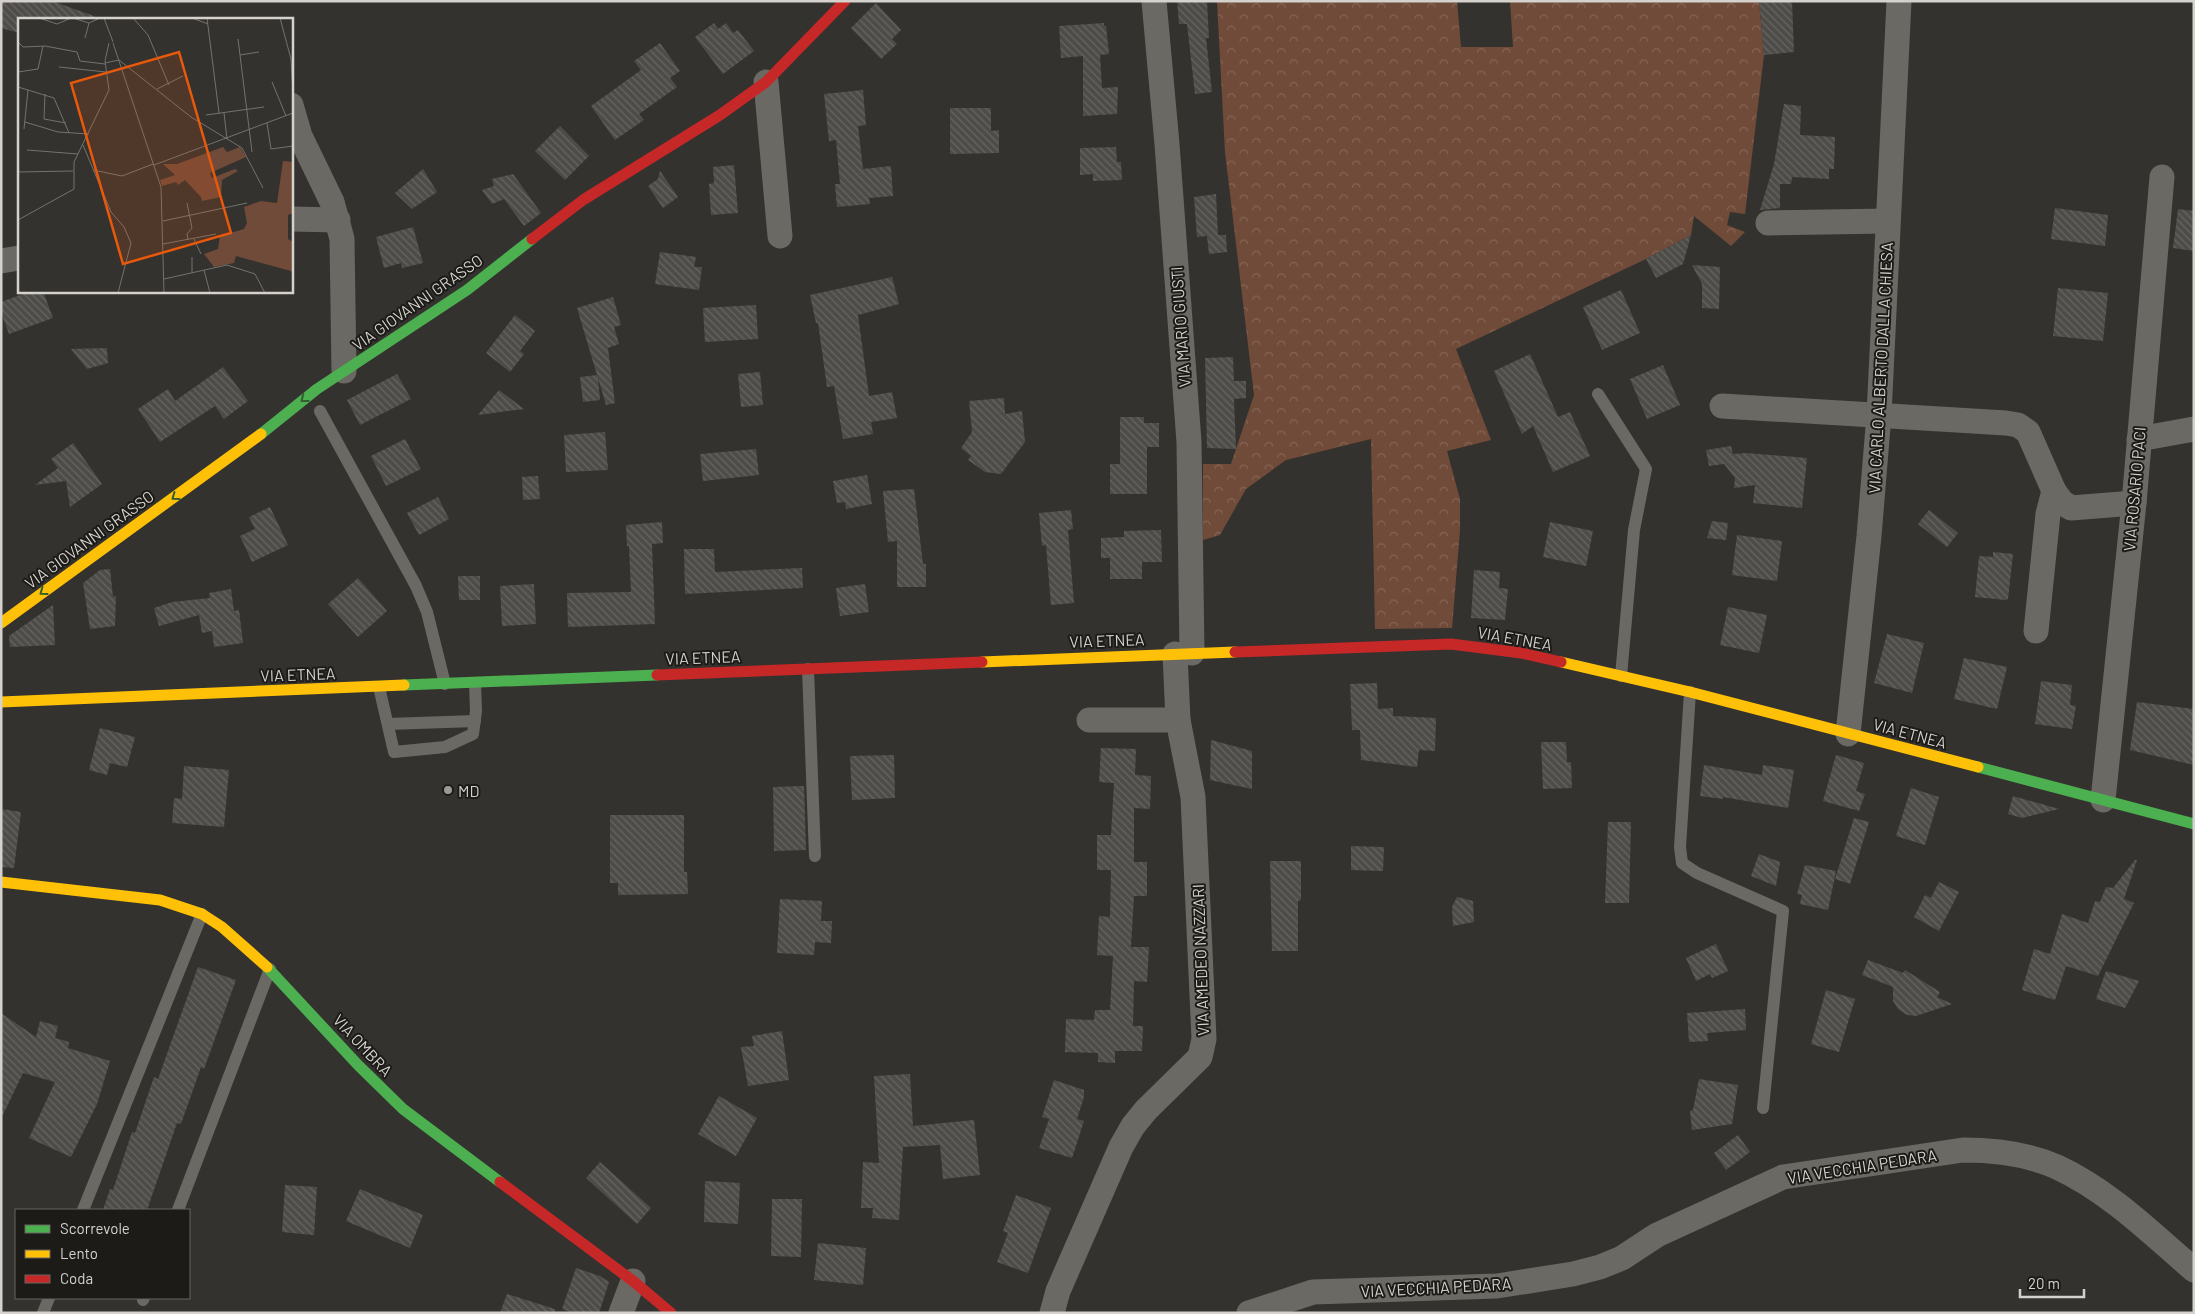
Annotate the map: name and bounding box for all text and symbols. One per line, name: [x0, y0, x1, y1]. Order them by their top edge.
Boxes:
inset map: [18, 18, 292, 292]
street label: VIA CARLO ALBERTO DALLA CHIESA: [1864, 242, 1896, 494]
street label: VIA GIOVANNI GRASSO: [348, 250, 486, 354]
street label: VIA MARIO GIUSTI: [1166, 266, 1194, 388]
one-way arrow: [301, 393, 310, 402]
street label: VIA ROSARIO PACI: [2119, 426, 2149, 552]
street label: VIA GIOVANNI GRASSO: [21, 486, 157, 592]
one-way arrow: [171, 491, 181, 500]
one-way arrow: [40, 587, 49, 595]
street label: VIA ETNEA: [1476, 622, 1554, 654]
street label: VIA ETNEA: [1069, 629, 1145, 651]
street label: VIA ETNEA: [665, 646, 741, 668]
street label: VIA ETNEA: [260, 663, 336, 685]
street label: VIA ETNEA: [1871, 714, 1949, 752]
place label: MD: [458, 781, 479, 800]
marker: MD: [442, 784, 454, 796]
street label: VIA AMEDEO NAZZARI: [1188, 884, 1212, 1036]
street label: VIA OMBRA: [329, 1010, 397, 1080]
street label: VIA VECCHIA PEDARA: [1786, 1145, 1938, 1187]
legend: [15, 1209, 190, 1299]
text: Scorrevole: [60, 1219, 130, 1237]
text: Lento: [60, 1244, 98, 1262]
scale bar: [2020, 1266, 2084, 1298]
text: Coda: [60, 1269, 93, 1287]
street label: VIA VECCHIA PEDARA: [1360, 1274, 1512, 1300]
text: 20 m: [2028, 1274, 2060, 1292]

